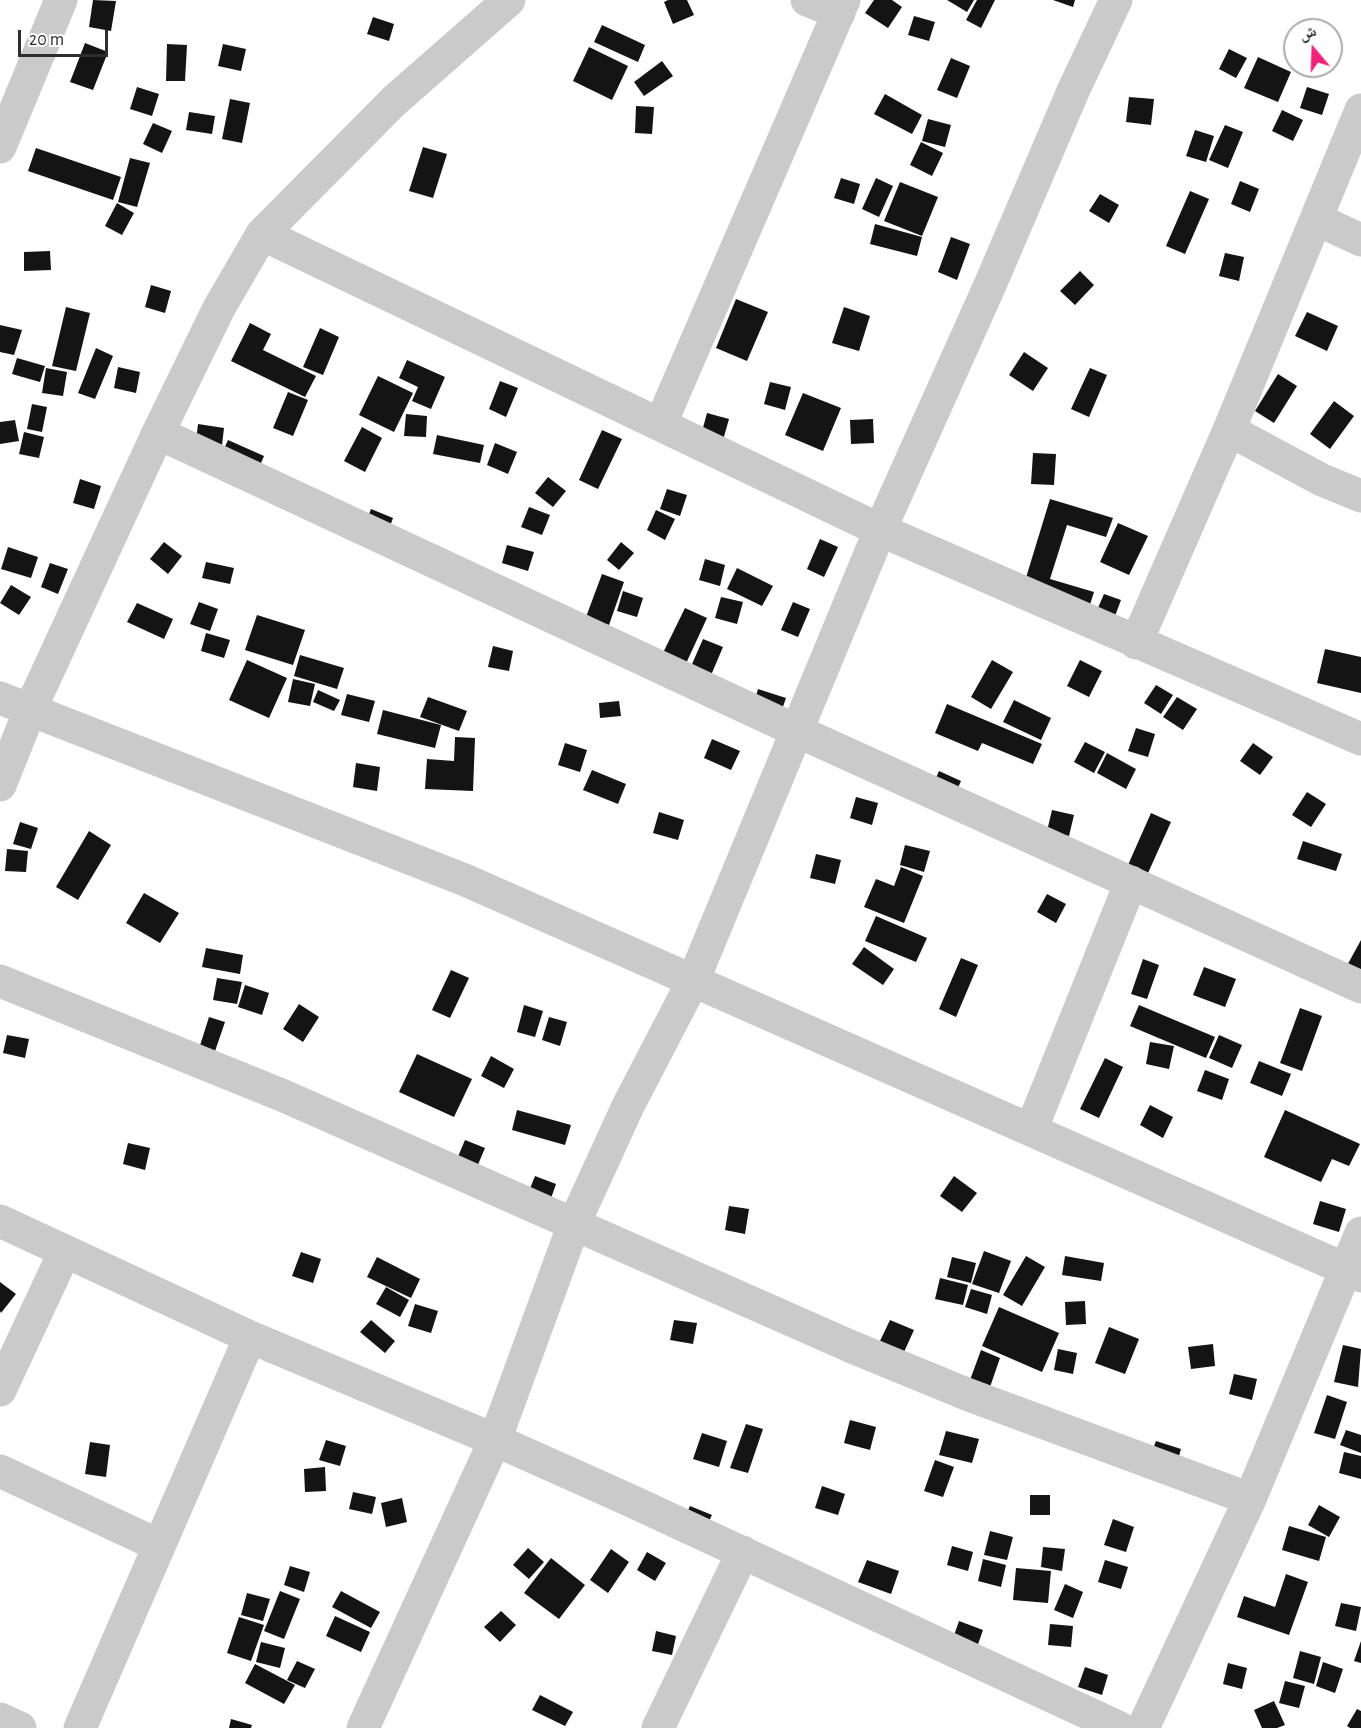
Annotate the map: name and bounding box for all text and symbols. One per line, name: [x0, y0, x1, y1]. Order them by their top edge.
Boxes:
scale bar: [21, 18, 111, 56]
north arrow: [1283, 18, 1343, 78]
text: ش: [1297, 23, 1318, 43]
text: 20 m: [29, 31, 64, 49]

